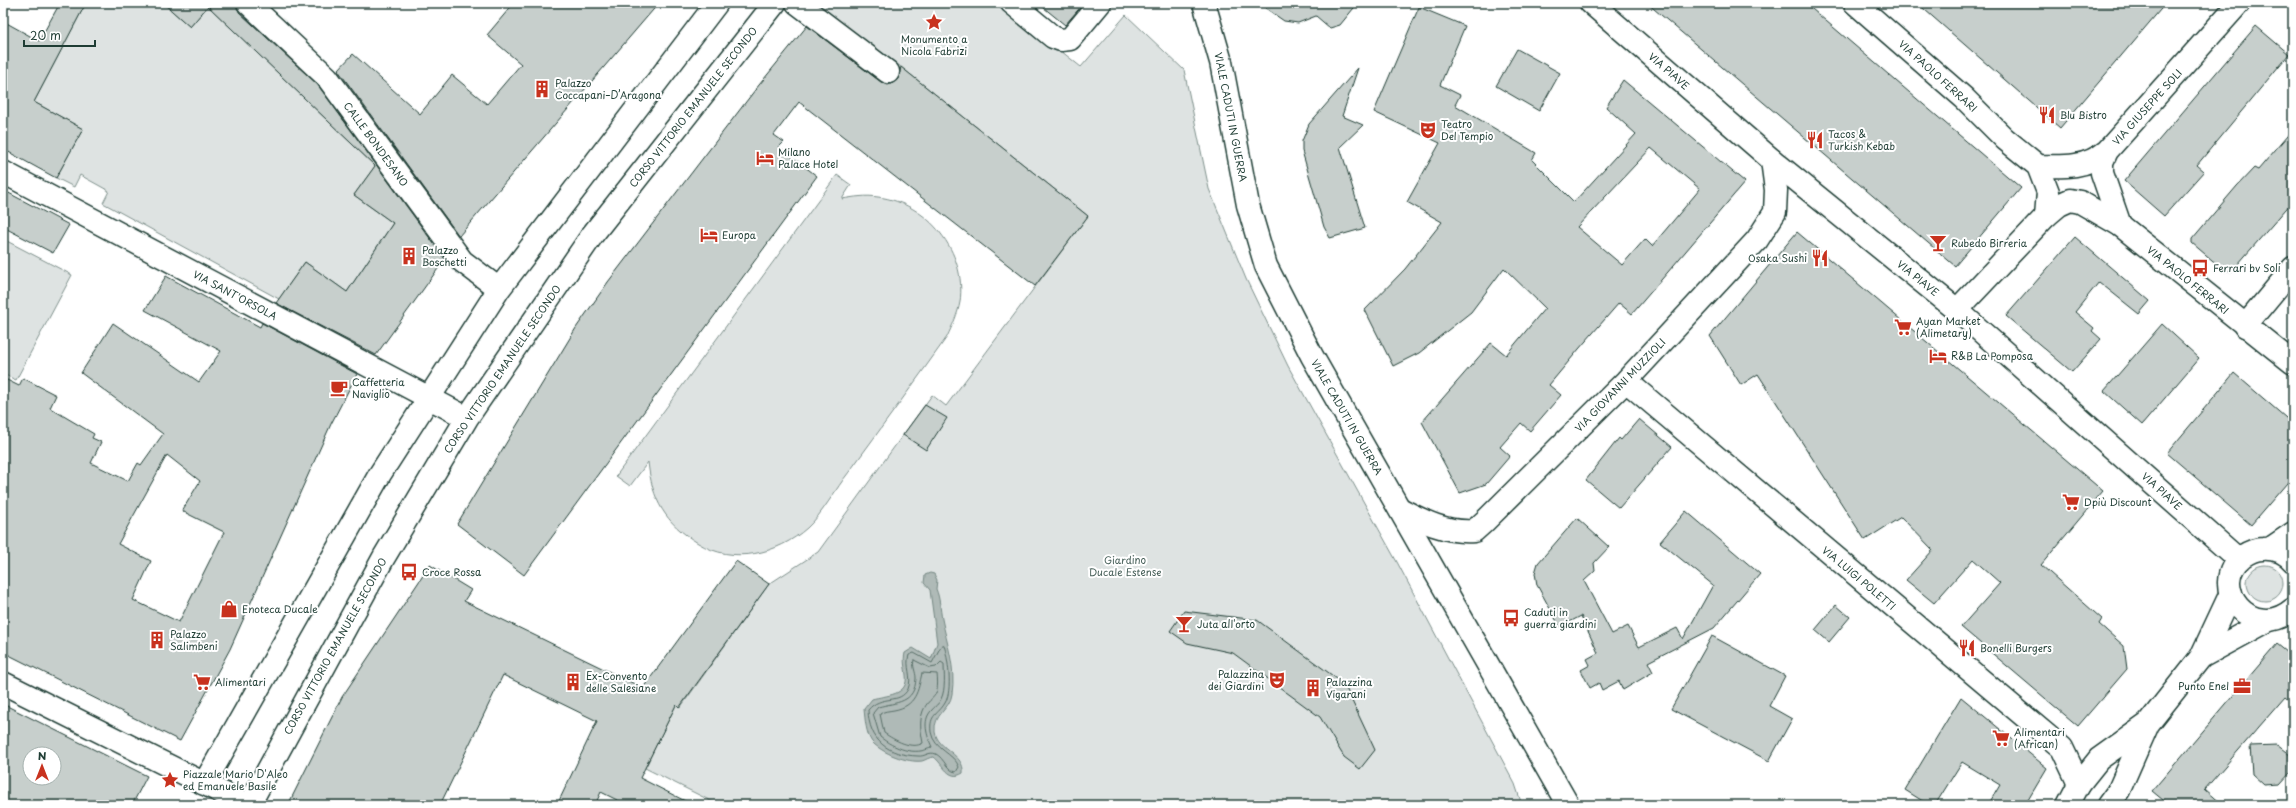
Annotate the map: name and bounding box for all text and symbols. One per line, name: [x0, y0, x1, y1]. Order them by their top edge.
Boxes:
place icon: Monumento a Nicola Fabrizi: [924, 12, 944, 32]
scale bar: [24, 22, 95, 48]
street label: CORSO VITTORIO EMANUELE SECONDO: [625, 23, 760, 190]
text: 20 m: [30, 26, 61, 44]
place label: Monumento a Nicola Fabrizi: [901, 31, 968, 58]
street label: VIA PAOLO FERRARI: [1896, 36, 1981, 115]
street label: VIA PIAVE: [1646, 49, 1693, 93]
street label: VIALE CADUTI IN GUERRA: [1212, 51, 1251, 183]
street label: VIA GIUSEPPE SOLI: [2108, 65, 2185, 148]
place label: Palazzo Coccapani–D’Aragona: [555, 75, 662, 102]
building icon: Palazzo Coccapani–D’Aragona: [532, 79, 552, 99]
street label: CALLE BONDESANO: [341, 98, 412, 189]
restaurant icon: Blu Bistro: [2037, 105, 2057, 125]
place label: Blu Bistro: [2060, 107, 2107, 122]
place label: Teatro Del Tempio: [1441, 116, 1494, 143]
theatre icon: Teatro Del Tempio: [1418, 120, 1438, 140]
place label: Tacos & Turkish Kebab: [1828, 126, 1895, 153]
restaurant icon: Tacos & Turkish Kebab: [1805, 130, 1825, 150]
place label: Milano Palace Hotel: [778, 144, 839, 171]
hotel icon: Milano Palace Hotel: [755, 148, 775, 168]
hotel icon: Europa: [699, 225, 719, 245]
place label: Europa: [722, 227, 757, 242]
bar icon: Rubedo Birreria: [1928, 233, 1948, 253]
place label: Rubedo Birreria: [1951, 235, 2028, 250]
place label: Palazzo Boschetti: [422, 242, 467, 269]
street label: VIA PAOLO FERRARI: [2144, 242, 2232, 317]
building icon: Palazzo Boschetti: [399, 246, 419, 266]
restaurant icon: Osaka Sushi: [1810, 248, 1830, 268]
place label: Osaka Sushi: [1748, 250, 1807, 265]
street label: VIA PIAVE: [1894, 256, 1942, 299]
bus stop icon: Ferrari bv Soli: [2190, 258, 2210, 278]
place label: Ferrari bv Soli: [2213, 260, 2281, 275]
street label: VIA SANT'ORSOLA: [191, 266, 280, 323]
street label: CORSO VITTORIO EMANUELE SECONDO: [439, 282, 564, 456]
place label: Ayan Market (Alimetary): [1916, 313, 1981, 340]
supermarket icon: Ayan Market (Alimetary): [1893, 317, 1913, 337]
street label: VIA GIOVANNI MUZZIOLI: [1571, 335, 1668, 435]
hotel icon: R&B La Pomposa: [1928, 346, 1948, 366]
place label: R&B La Pomposa: [1951, 348, 2034, 363]
street label: VIALE CADUTI IN GUERRA: [1308, 356, 1387, 478]
place label: Caffetteria Naviglio: [352, 374, 405, 401]
cafe icon: Caffetteria Naviglio: [329, 378, 349, 398]
street label: VIA PIAVE: [2139, 468, 2186, 513]
supermarket icon: Dpiù Discount: [2061, 492, 2081, 512]
place label: Dpiù Discount: [2084, 494, 2152, 509]
street label: VIA LUIGI POLETTI: [1819, 542, 1900, 613]
park label: Giardino Ducale Estense: [1089, 552, 1161, 579]
street label: CORSO VITTORIO EMANUELE SECONDO: [280, 555, 390, 737]
bus stop icon: Croce Rossa: [399, 562, 419, 582]
place label: Croce Rossa: [422, 564, 482, 579]
shop icon: Enoteca Ducale: [219, 599, 239, 619]
place label: Enoteca Ducale: [242, 601, 318, 616]
place label: Caduti in guerra giardini: [1524, 604, 1596, 631]
bus stop icon: Caduti in guerra giardini: [1501, 608, 1521, 628]
bar icon: Juta all'orto: [1174, 614, 1194, 634]
place label: Juta all'orto: [1197, 616, 1256, 631]
place label: Palazzo Salimbeni: [170, 626, 218, 653]
building icon: Palazzo Salimbeni: [147, 630, 167, 650]
restaurant icon: Bonelli Burgers: [1957, 638, 1977, 658]
place label: Bonelli Burgers: [1980, 640, 2052, 655]
place label: Palazzina dei Giardini: [1208, 666, 1265, 693]
place label: Ex-Convento delle Salesiane: [586, 668, 657, 695]
theatre icon: Palazzina dei Giardini: [1267, 670, 1287, 690]
supermarket icon: Alimentari: [192, 672, 212, 692]
building icon: Ex-Convento delle Salesiane: [563, 672, 583, 692]
place label: Alimentari: [215, 674, 266, 689]
place label: Palazzina Vigarani: [1326, 674, 1373, 701]
office icon: Punto Enel: [2232, 676, 2252, 696]
building icon: Palazzina Vigarani: [1303, 678, 1323, 698]
place label: Punto Enel: [2178, 678, 2229, 693]
place label: Alimentari (African): [2014, 724, 2065, 751]
supermarket icon: Alimentari (African): [1991, 728, 2011, 748]
north arrow: [22, 746, 62, 786]
text: N: [38, 747, 47, 764]
place label: Piazzale Mario D'Aleo ed Emanuele Basile: [183, 766, 288, 793]
place icon: Piazzale Mario D'Aleo ed Emanuele Basile: [160, 770, 180, 790]

